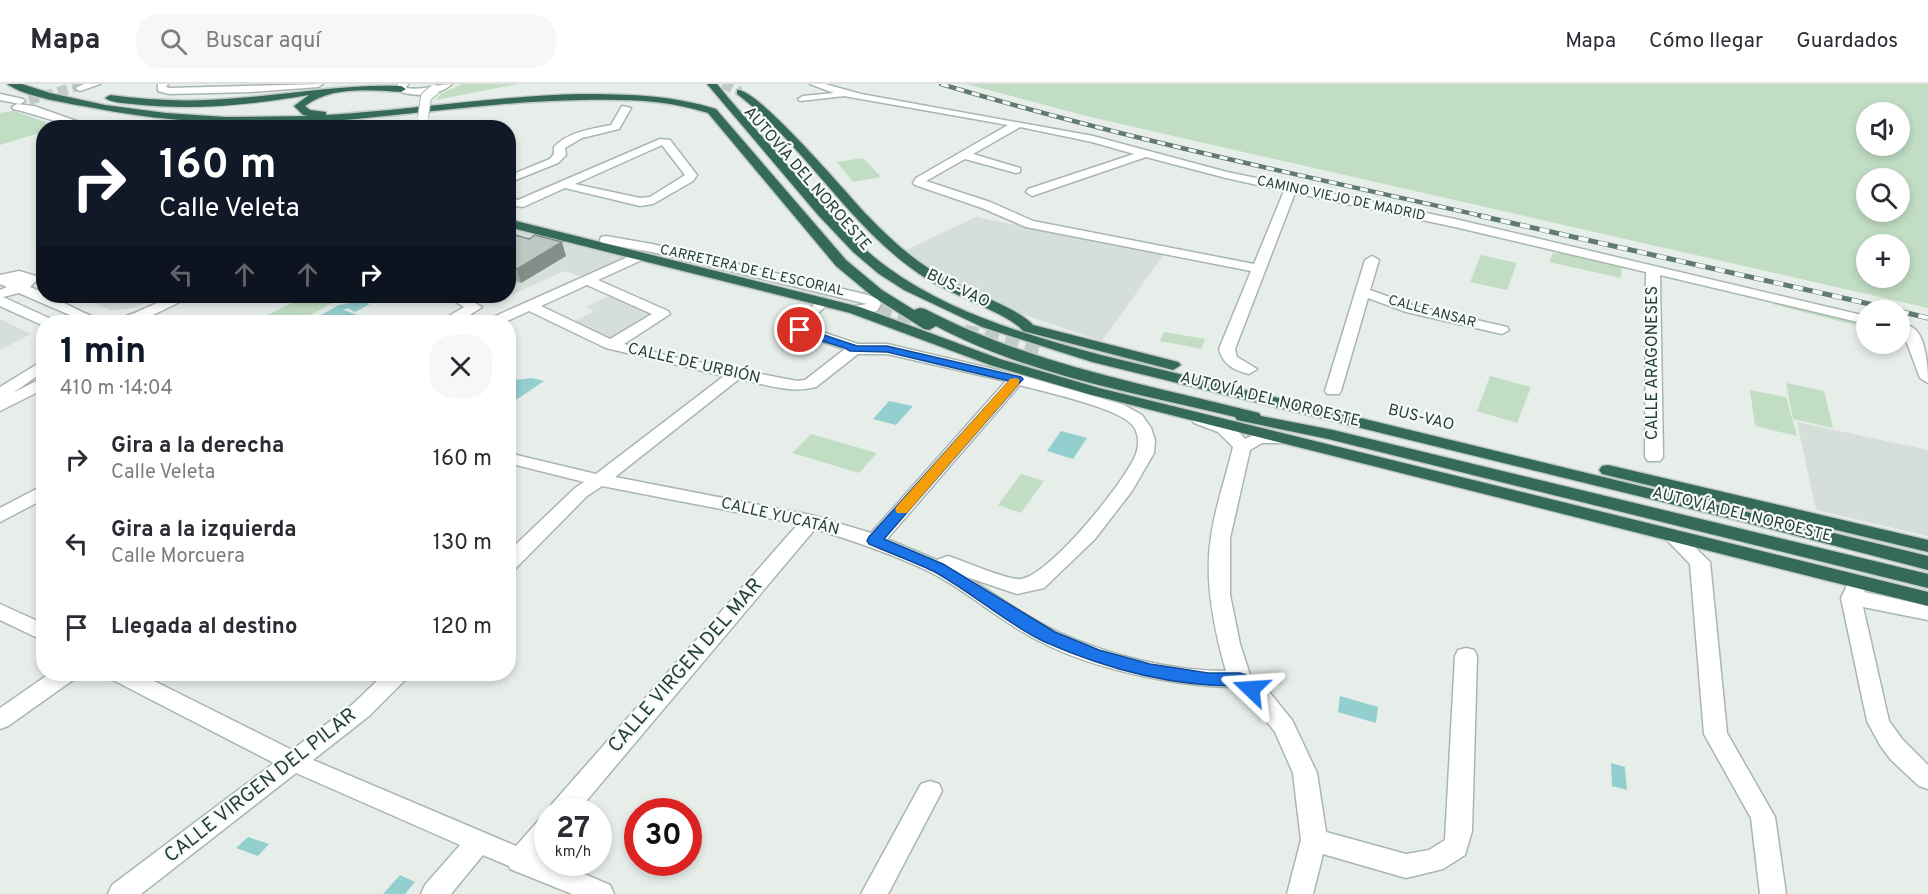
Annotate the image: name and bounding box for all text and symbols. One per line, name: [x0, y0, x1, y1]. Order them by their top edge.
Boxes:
search box: [136, 14, 556, 68]
text: Mapa: [30, 23, 100, 59]
icon: search: [157, 25, 190, 58]
text: Buscar aquí: [205, 28, 321, 55]
text: Mapa: [1565, 28, 1616, 55]
text: Cómo llegar: [1649, 28, 1763, 55]
text: Guardados: [1796, 28, 1898, 55]
street label: AUTOVÍA DEL NOROESTE: [739, 102, 877, 255]
map controls: [1856, 102, 1910, 354]
button: sound: [1856, 102, 1910, 156]
text: 160 m: [159, 140, 277, 193]
icon: right: [60, 144, 138, 222]
button: search: [1856, 168, 1910, 222]
street label: CAMINO VIEJO DE MADRID: [1255, 173, 1427, 225]
text: Calle Veleta: [159, 192, 300, 226]
button: +: [1856, 234, 1910, 288]
street label: CARRETERA DE EL ESCORIAL: [658, 242, 846, 301]
icon: left: [165, 258, 198, 291]
icon: ahead: [228, 258, 261, 291]
icon: ahead: [291, 258, 324, 291]
icon: right: [354, 258, 387, 291]
street label: BUS-VAO: [923, 265, 993, 313]
street label: CALLE ARAGONESES: [1643, 286, 1663, 440]
street label: CALLE ANSAR: [1386, 292, 1478, 332]
button: −: [1856, 300, 1910, 354]
pin: [774, 304, 825, 355]
icon: arrive: [783, 313, 816, 346]
text: 1 min: [60, 330, 146, 376]
button: close: [429, 335, 492, 398]
street label: CALLE DE URBIÓN: [626, 337, 763, 389]
street label: AUTOVÍA DEL NOROESTE: [1178, 366, 1362, 432]
text: 410 m · 14:04: [60, 376, 173, 402]
street label: BUS-VAO: [1386, 400, 1456, 436]
text: Gira a la derecha: [111, 433, 284, 460]
icon: right: [60, 443, 93, 476]
text: 160 m: [433, 446, 492, 473]
text: Calle Veleta: [111, 460, 215, 486]
street label: AUTOVÍA DEL NOROESTE: [1650, 481, 1834, 547]
street label: CALLE YUCATÁN: [719, 492, 842, 540]
text: Gira a la izquierda: [111, 517, 297, 544]
icon: left: [60, 527, 93, 560]
text: 130 m: [433, 530, 492, 557]
text: Calle Morcuera: [111, 544, 245, 570]
street label: CALLE VIRGEN DEL MAR: [603, 573, 769, 759]
icon: arrive: [60, 611, 93, 644]
text: Llegada al destino: [111, 614, 297, 641]
text: 120 m: [432, 614, 492, 641]
position arrow: [1219, 657, 1283, 721]
street label: CALLE VIRGEN DEL PILAR: [160, 703, 362, 869]
speed limit sign: 30: [624, 798, 702, 876]
text: 27: [556, 811, 590, 848]
text: km/h: [555, 843, 591, 862]

